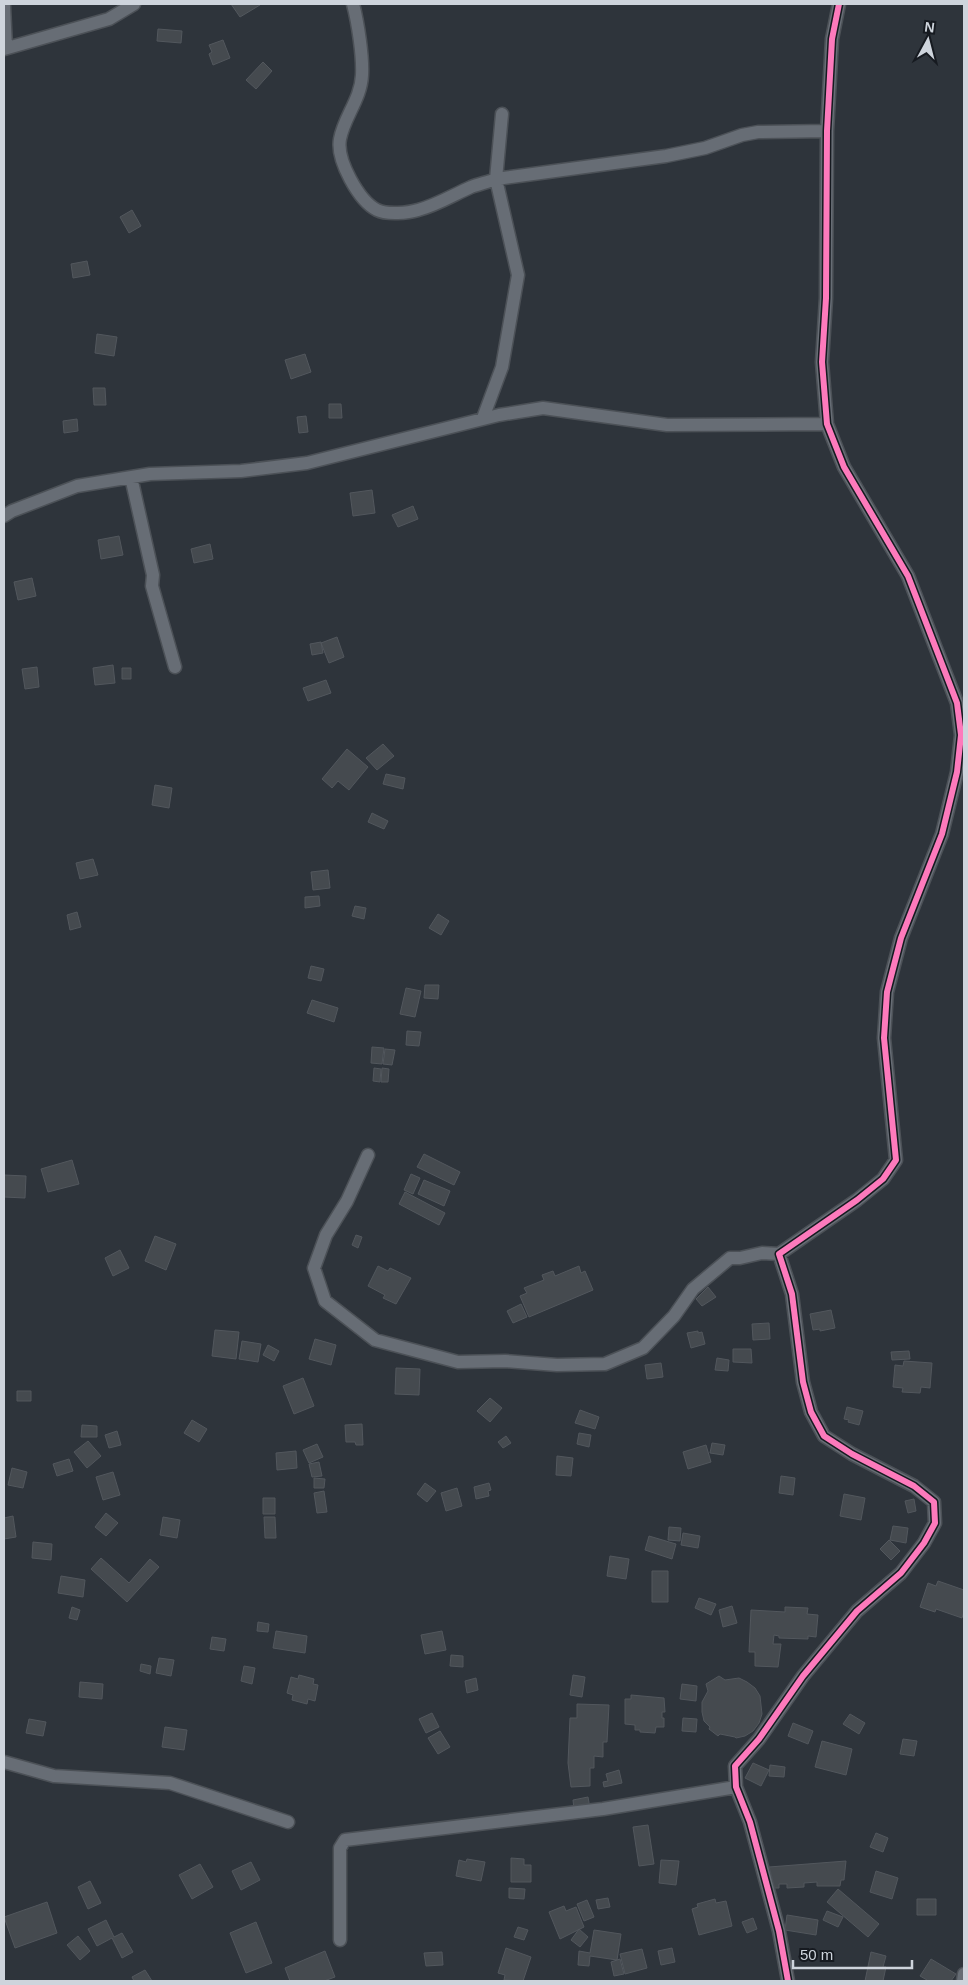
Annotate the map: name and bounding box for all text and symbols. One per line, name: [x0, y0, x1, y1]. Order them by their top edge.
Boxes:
north arrow: [903, 15, 953, 65]
text: N: [924, 19, 936, 36]
scale bar: [793, 1938, 912, 1970]
text: 50 m: [800, 1946, 833, 1963]

